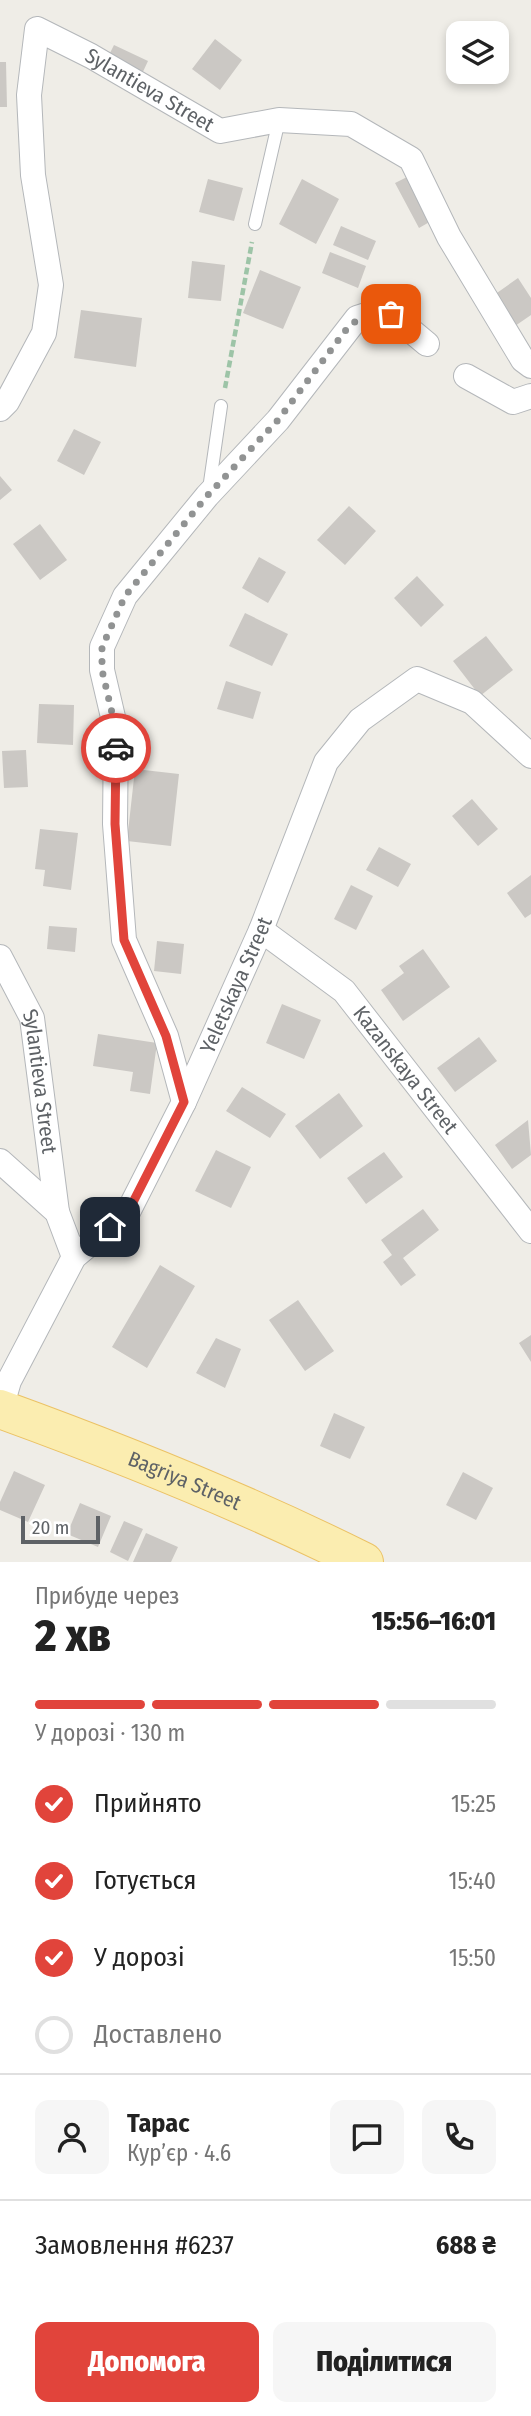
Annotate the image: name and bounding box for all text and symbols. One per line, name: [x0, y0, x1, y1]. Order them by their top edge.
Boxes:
map controls: [446, 21, 509, 84]
button: layers: [446, 21, 509, 84]
street label: Sylantieva Street: [81, 42, 219, 138]
pin: [361, 284, 421, 344]
icon: bag: [372, 295, 410, 333]
courier: [81, 713, 151, 783]
icon: car: [97, 729, 135, 767]
street label: Yeletskaya Street: [194, 913, 278, 1057]
street label: Kazanskaya Street: [348, 1001, 463, 1139]
street label: Sylantieva Street: [17, 1005, 62, 1155]
pin: [80, 1197, 140, 1257]
icon: home: [91, 1208, 129, 1246]
street label: Bagriya Street: [124, 1446, 245, 1516]
scale bar: [21, 1513, 100, 1545]
text: 20 m: [32, 1516, 69, 1539]
text: Прибуде через: [35, 1582, 180, 1610]
text: 15:56–16:01: [372, 1606, 496, 1637]
text: 2 хв: [35, 1608, 111, 1663]
text: У дорозі · 130 m: [35, 1719, 185, 1747]
icon: check: [35, 1785, 73, 1823]
text: Прийнято: [94, 1788, 202, 1819]
text: 15:25: [451, 1790, 496, 1818]
icon: check: [35, 1862, 73, 1900]
text: Готується: [94, 1865, 196, 1896]
text: 15:40: [449, 1867, 496, 1895]
icon: check: [35, 1939, 73, 1977]
text: У дорозі: [94, 1942, 184, 1973]
text: 15:50: [449, 1944, 496, 1972]
text: Доставлено: [94, 2019, 222, 2050]
button: person: [35, 2100, 109, 2174]
button: chat: [330, 2100, 404, 2174]
button: phone: [422, 2100, 496, 2174]
text: Тарас: [127, 2108, 190, 2139]
text: Кур’єр · 4.6: [127, 2139, 231, 2167]
text: Замовлення #6237: [35, 2230, 234, 2261]
text: 688 ₴: [436, 2230, 496, 2261]
button: Допомога: [35, 2322, 259, 2402]
button: Поділитися: [273, 2322, 496, 2402]

